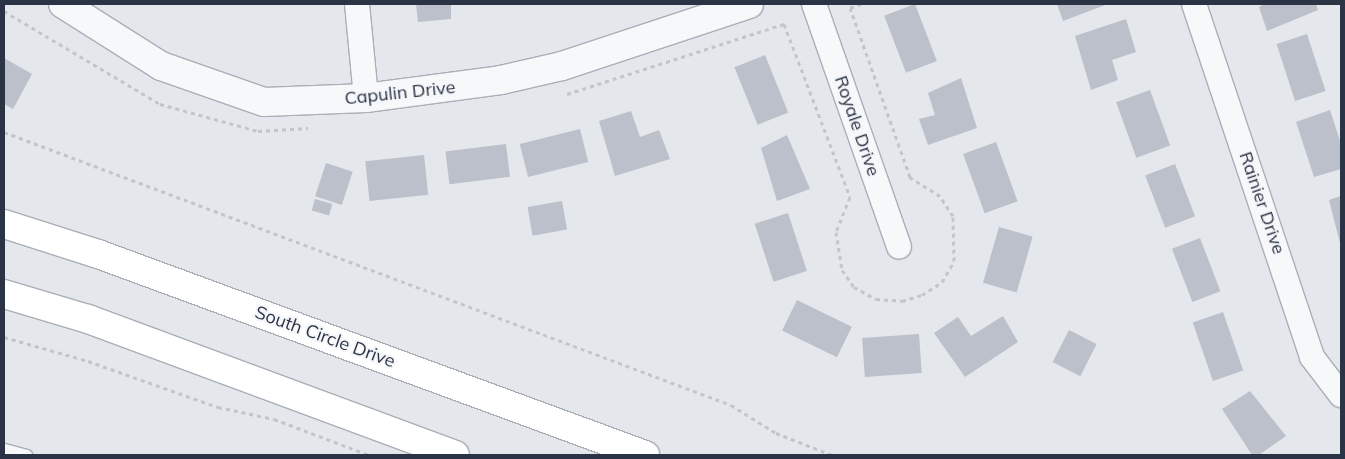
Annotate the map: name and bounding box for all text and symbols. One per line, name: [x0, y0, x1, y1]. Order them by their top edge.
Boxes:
street label: Royale Drive: [830, 73, 884, 179]
street label: Capulin Drive: [344, 76, 456, 110]
street label: Rainier Drive: [1234, 149, 1290, 257]
street label: South Circle Drive: [252, 302, 398, 372]

